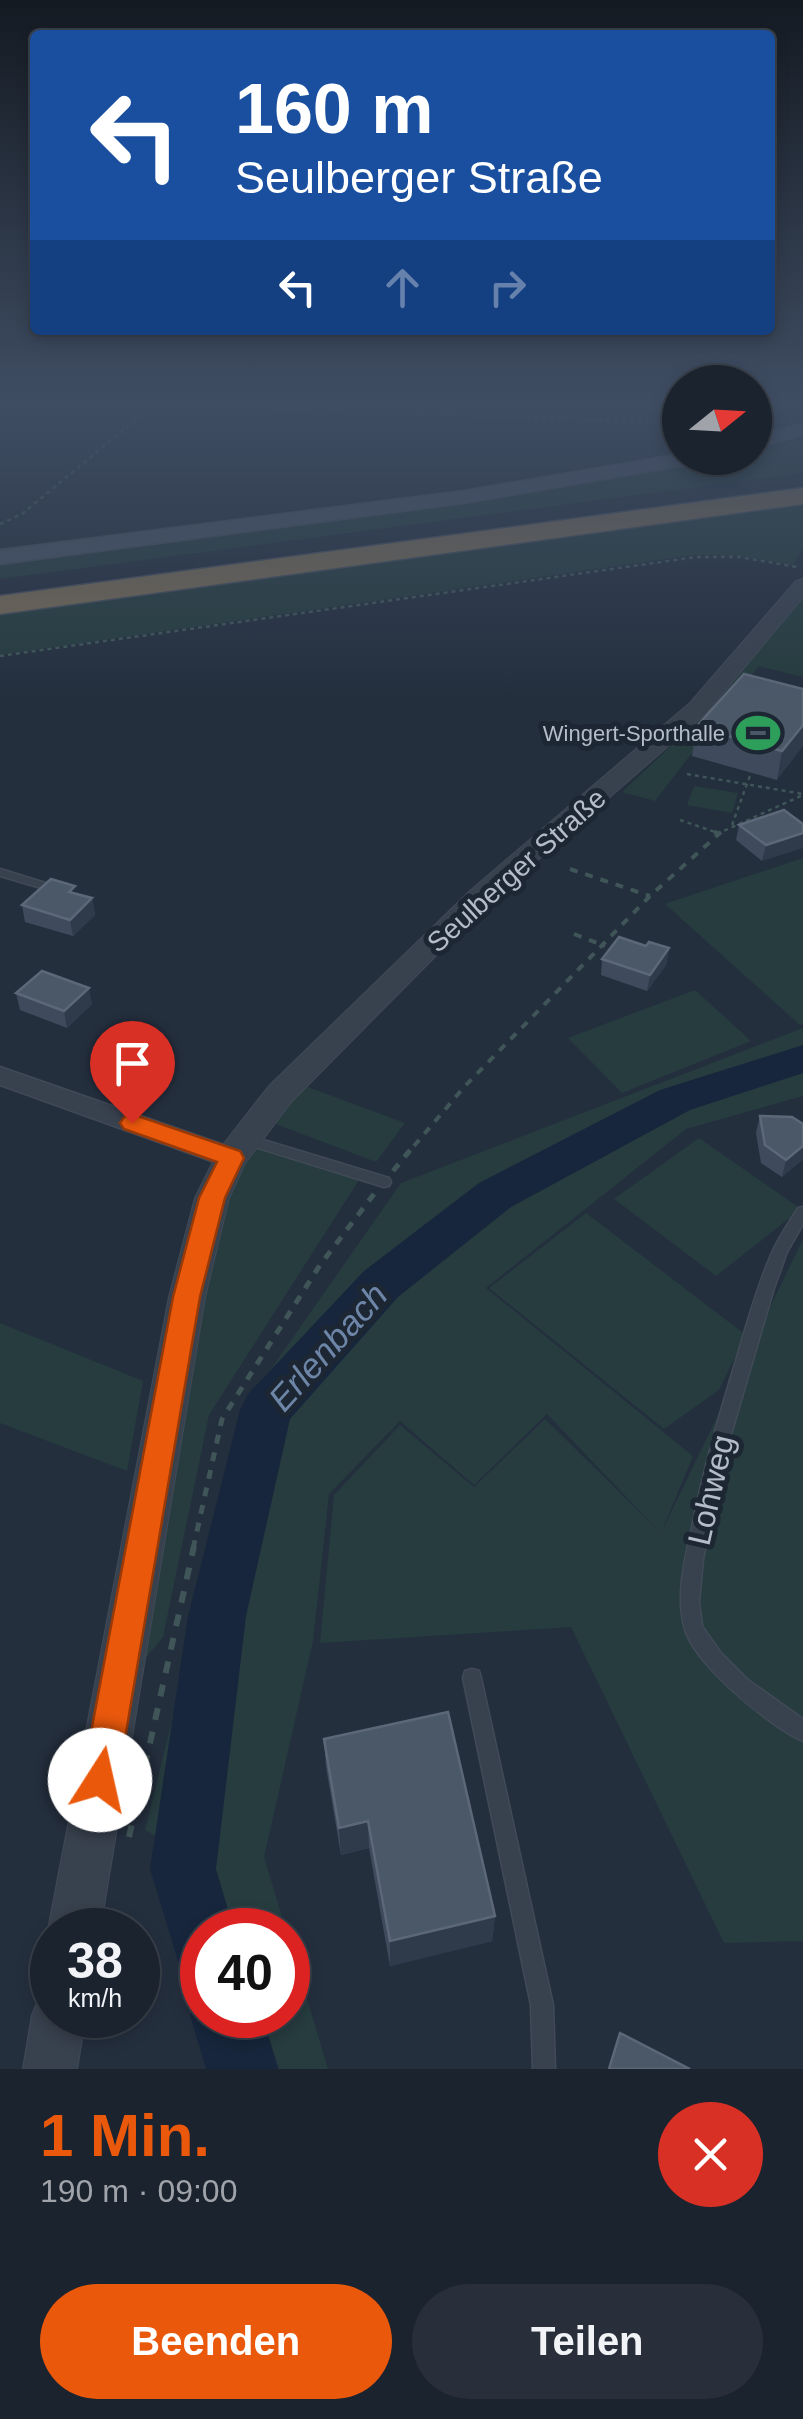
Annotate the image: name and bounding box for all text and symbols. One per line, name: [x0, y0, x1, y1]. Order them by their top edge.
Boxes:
icon: left: [70, 70, 200, 200]
text: 160 m: [235, 70, 433, 148]
text: Seulberger Straße: [235, 152, 603, 203]
icon: left: [270, 260, 325, 315]
icon: ahead: [375, 260, 430, 315]
icon: right: [480, 260, 535, 315]
north arrow: [662, 365, 772, 475]
map controls: [662, 365, 772, 475]
sports icon: Wingert-Sporthalle: [734, 709, 782, 757]
place label: Wingert-Sporthalle: [543, 721, 725, 746]
street label: Seulberger Straße: [421, 782, 612, 958]
pin: [90, 1021, 175, 1124]
icon: arrive: [105, 1036, 160, 1091]
water label: Erlenbach: [260, 1275, 395, 1418]
street label: Lohweg: [681, 1431, 741, 1549]
position arrow: [48, 1728, 152, 1832]
speed limit sign: 40: [180, 1908, 310, 2038]
text: 38: [67, 1933, 123, 1989]
text: km/h: [68, 1984, 122, 2012]
text: 1 Min.: [40, 2102, 210, 2169]
button: close: [658, 2102, 763, 2207]
text: 190 m · 09:00: [40, 2173, 237, 2209]
button: Beenden: [40, 2284, 392, 2399]
button: Teilen: [412, 2284, 763, 2399]

